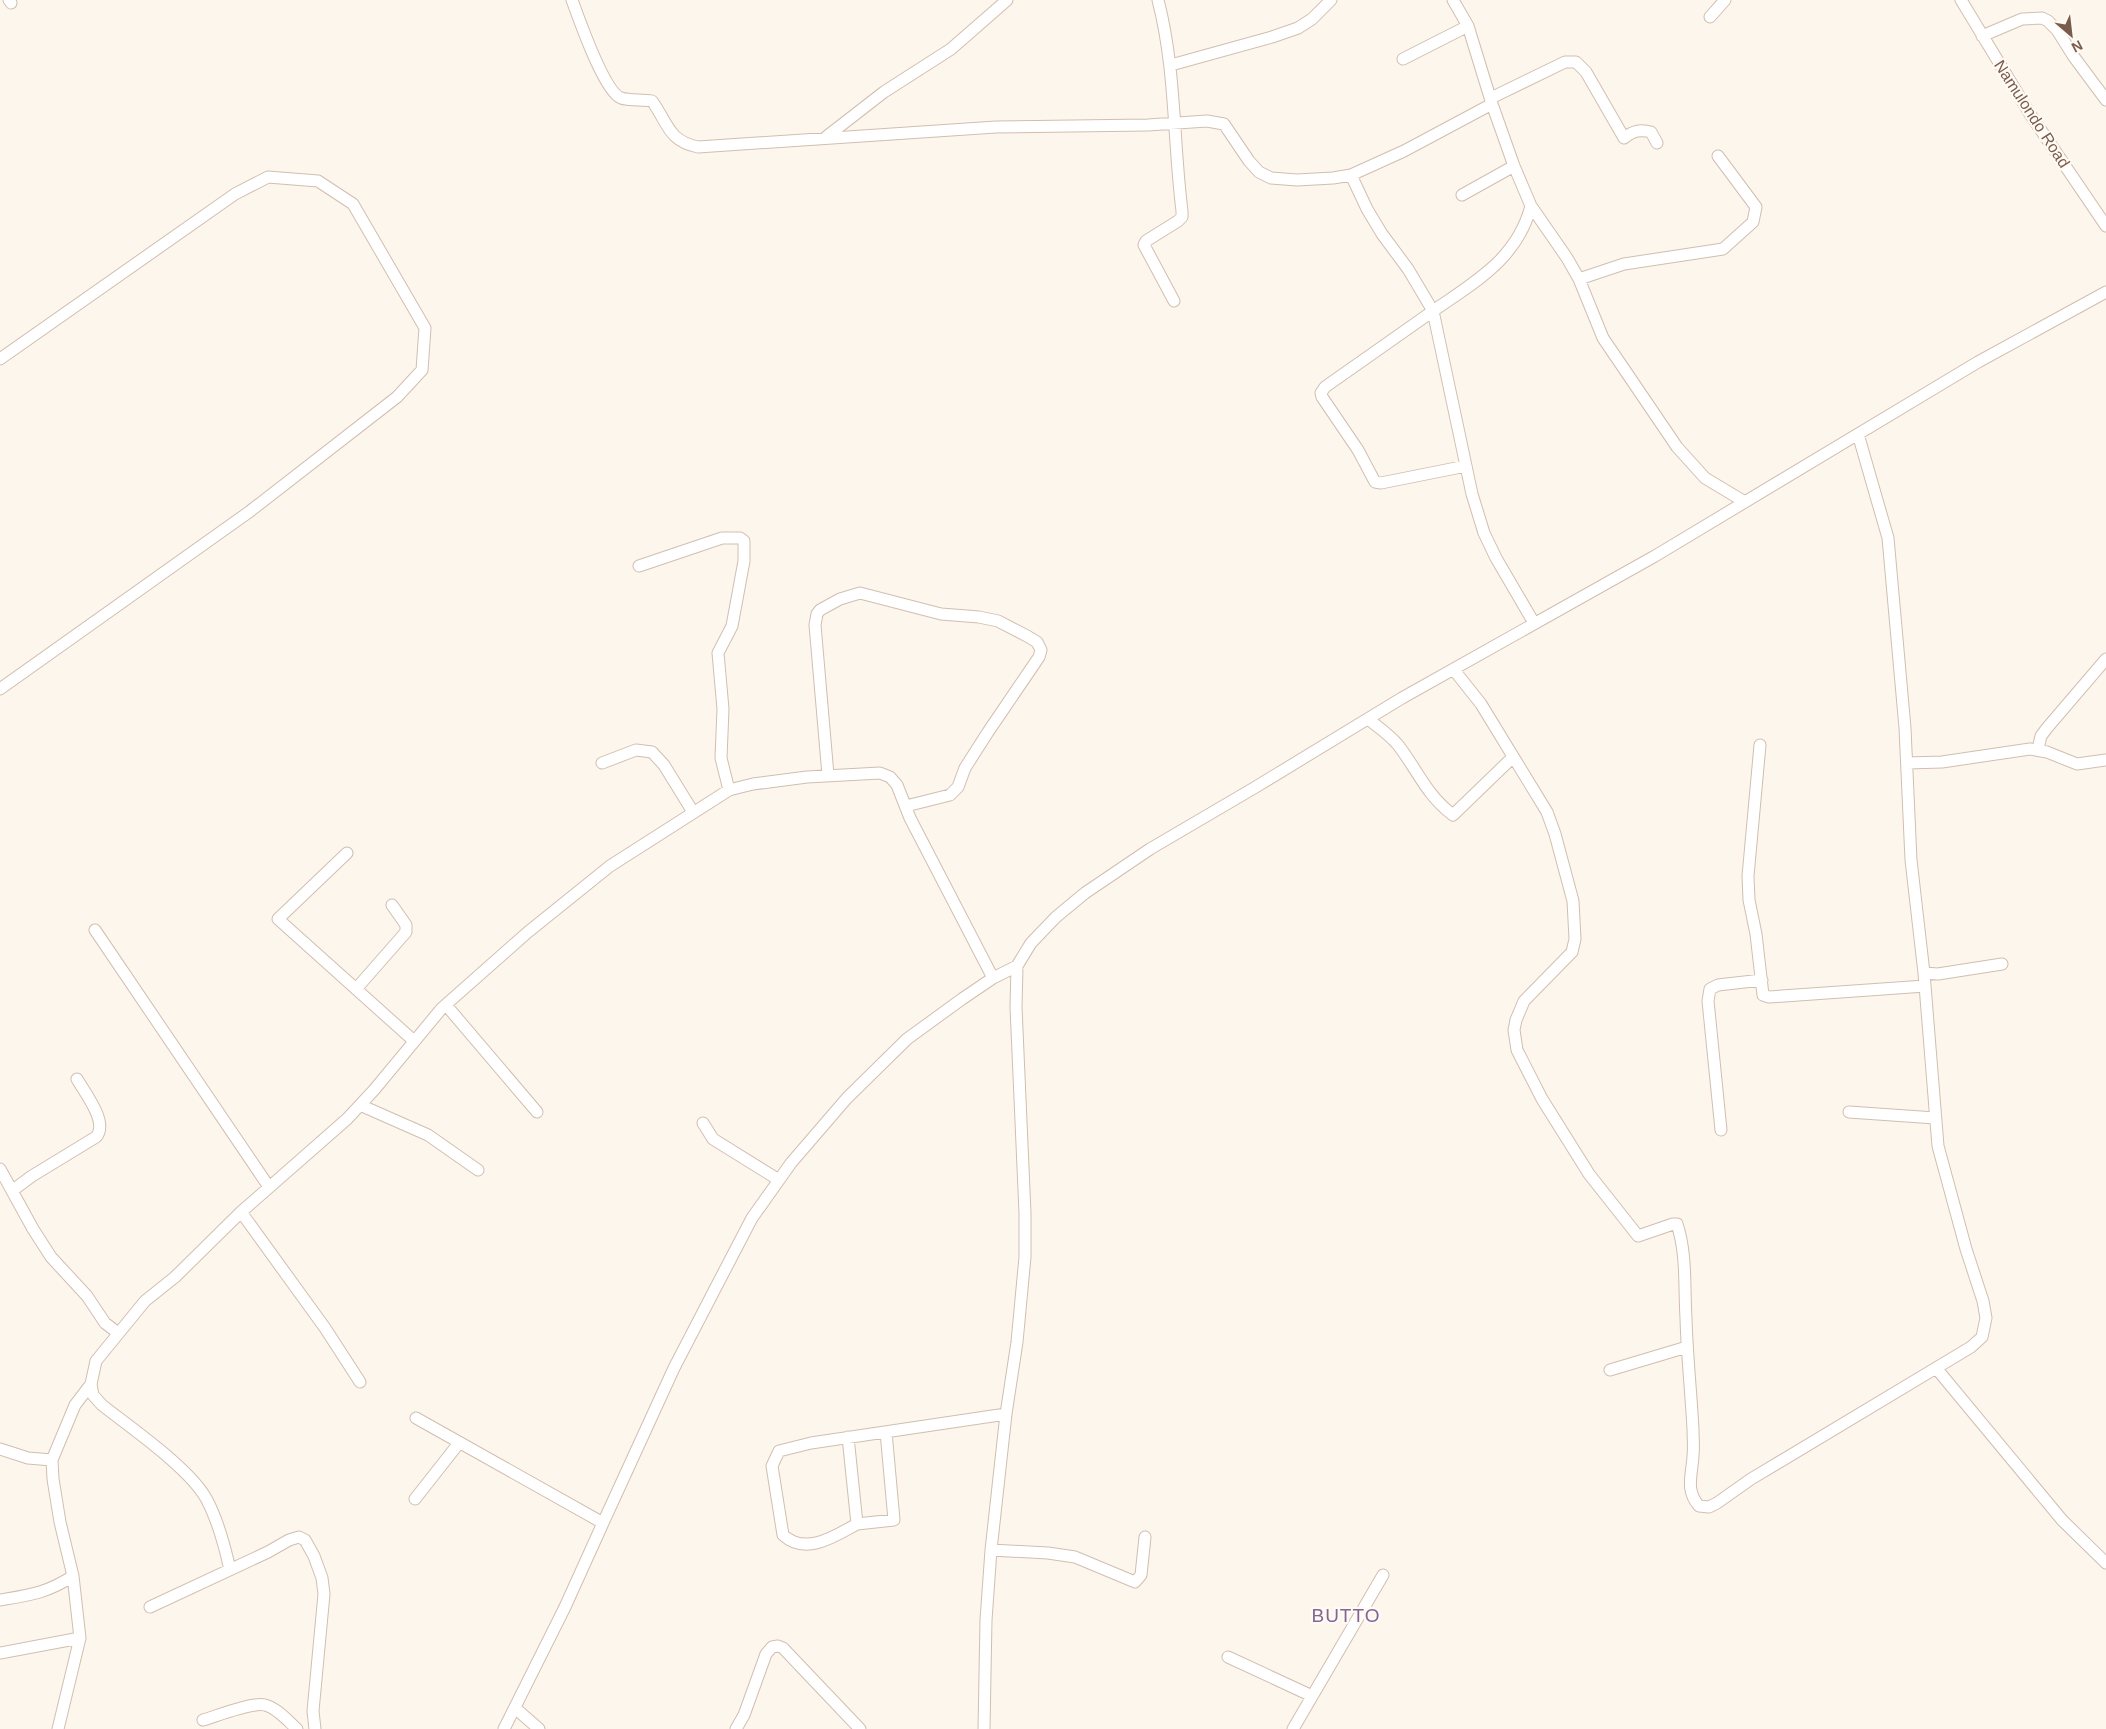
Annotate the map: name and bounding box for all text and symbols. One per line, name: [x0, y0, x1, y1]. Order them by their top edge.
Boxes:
north arrow: [2046, 10, 2096, 60]
text: N: [2069, 37, 2085, 56]
street label: Namulondo Road: [1991, 57, 2073, 171]
district label: BUTTO: [1311, 1605, 1381, 1626]

